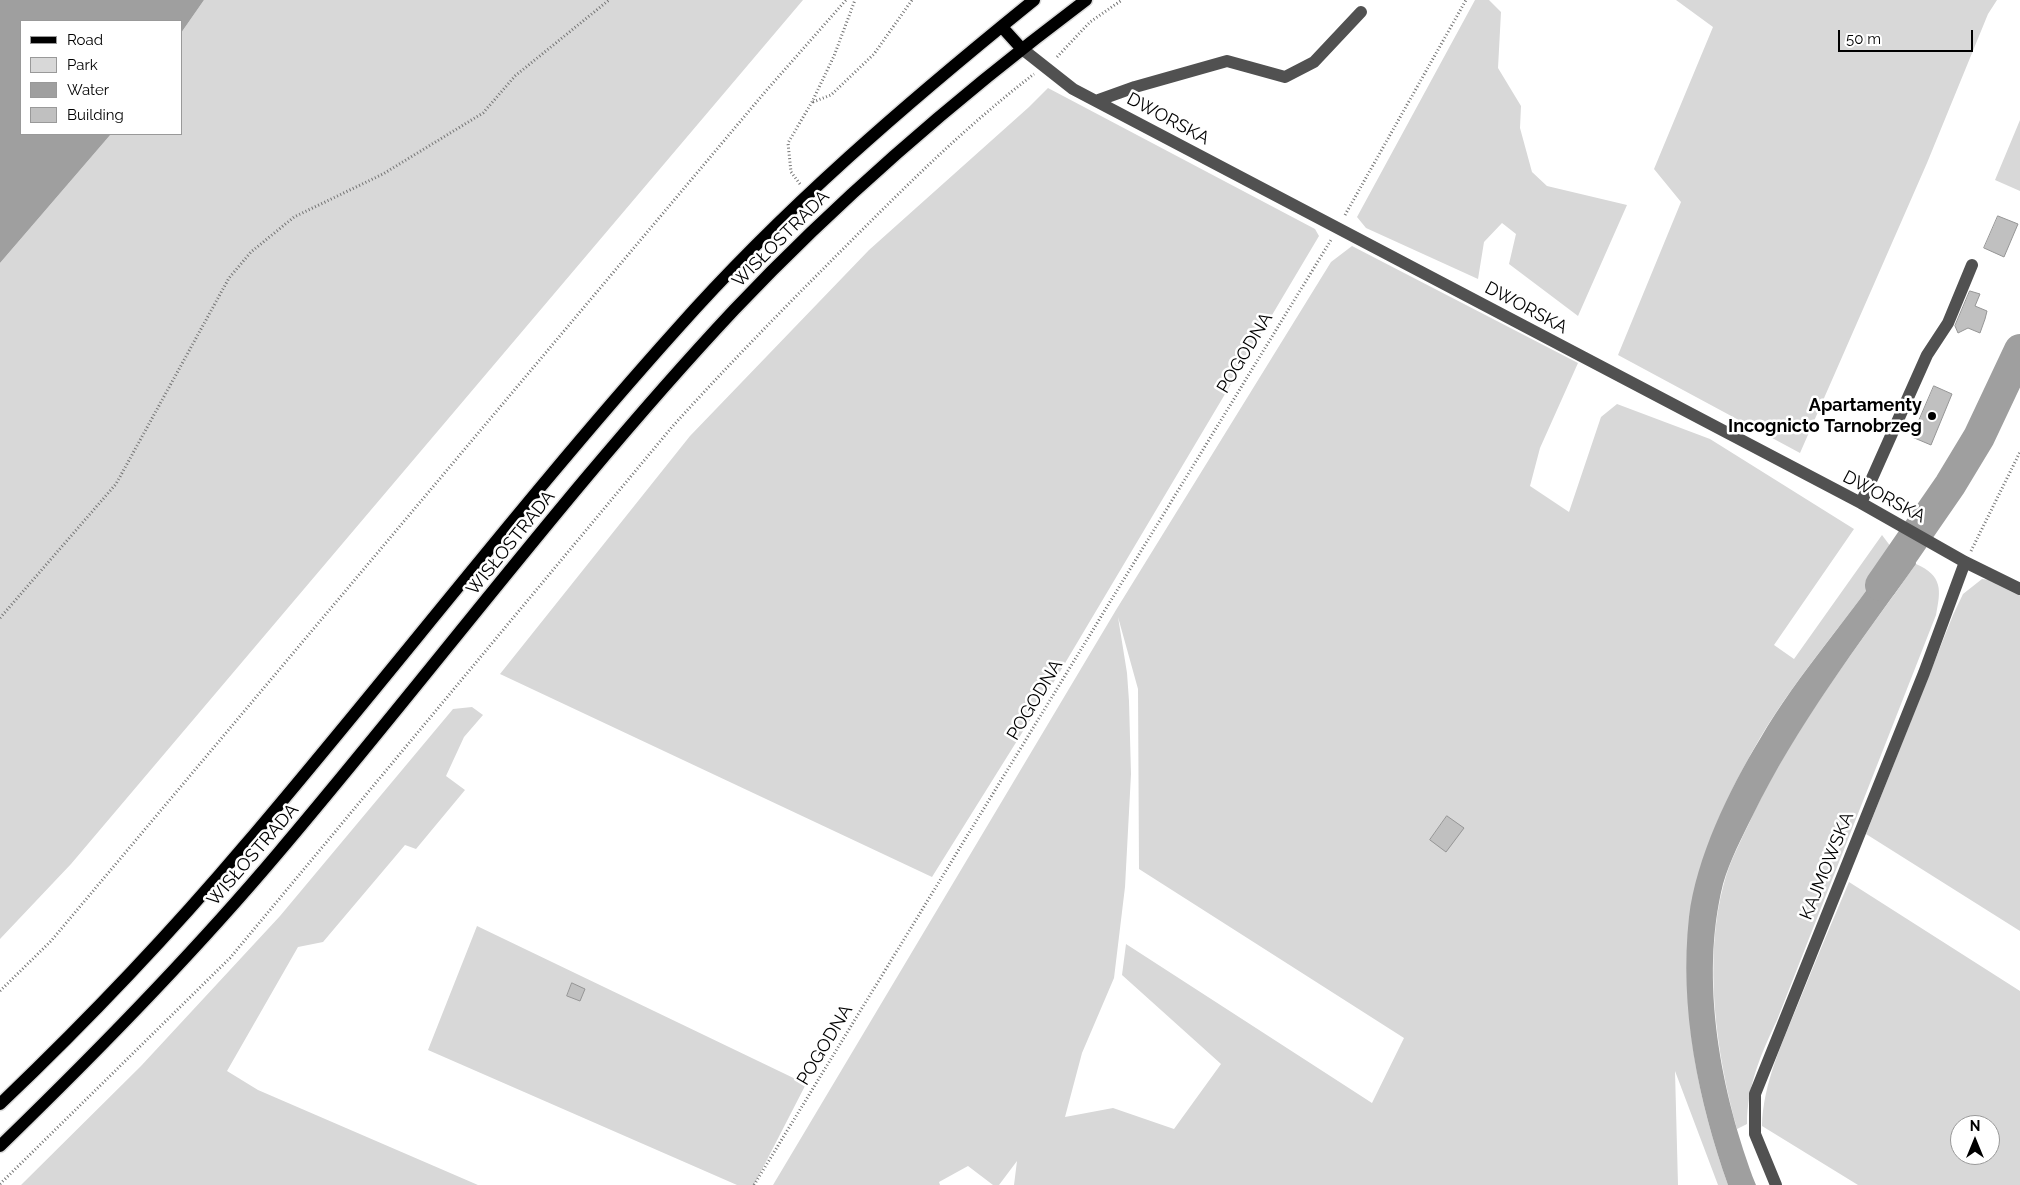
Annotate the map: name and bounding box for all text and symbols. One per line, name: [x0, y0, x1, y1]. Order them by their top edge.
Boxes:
legend: [20, 20, 182, 135]
scale bar: [1840, 20, 1975, 52]
text: 50 m: [1846, 30, 1881, 48]
text: Road: [67, 31, 103, 49]
text: Park: [67, 56, 98, 74]
text: Water: [67, 81, 109, 99]
street label: DWORSKA: [1123, 88, 1213, 150]
text: Building: [67, 106, 124, 124]
street label: WISŁOSTRADA: [728, 186, 834, 292]
street label: DWORSKA: [1481, 277, 1571, 339]
street label: POGODNA: [1213, 309, 1277, 397]
place label: Apartamenty Incognicto Tarnobrzeg: [1728, 395, 1922, 438]
marker: Apartamenty Incognicto Tarnobrzeg: [1926, 410, 1938, 422]
street label: DWORSKA: [1839, 466, 1929, 528]
street label: WISŁOSTRADA: [462, 486, 560, 600]
street label: POGODNA: [1003, 656, 1067, 744]
street label: WISŁOSTRADA: [203, 800, 303, 910]
street label: KAJMOWSKA: [1796, 809, 1858, 923]
street label: POGODNA: [793, 1001, 857, 1089]
north arrow: [1950, 1115, 2000, 1165]
text: N: [1970, 1118, 1980, 1134]

